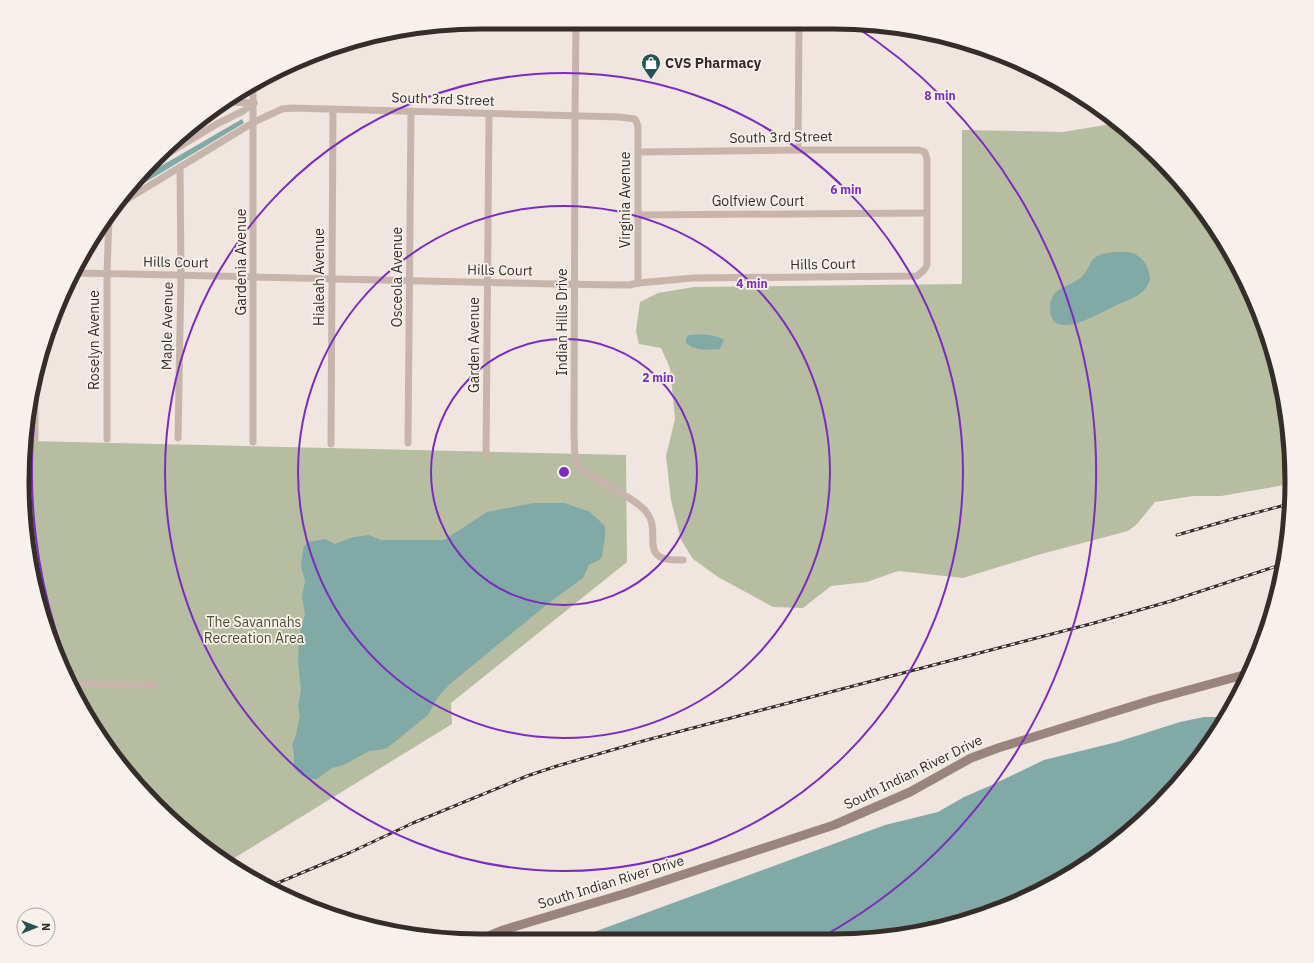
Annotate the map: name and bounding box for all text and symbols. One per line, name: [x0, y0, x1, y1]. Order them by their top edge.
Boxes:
shop icon: CVS Pharmacy: [640, 52, 662, 80]
place label: CVS Pharmacy: [665, 54, 762, 72]
street label: South 3rd Street: [391, 88, 495, 110]
text: 8 min: [924, 88, 956, 103]
street label: South 3rd Street: [729, 127, 833, 147]
street label: Virginia Avenue: [616, 151, 634, 248]
text: 6 min: [830, 182, 862, 197]
street label: Golfview Court: [712, 192, 804, 210]
street label: Gardenia Avenue: [232, 208, 250, 316]
street label: Osceola Avenue: [388, 226, 406, 327]
street label: Hialeah Avenue: [310, 228, 328, 326]
street label: Hills Court: [143, 252, 209, 272]
street label: Hills Court: [790, 254, 856, 274]
street label: Hills Court: [467, 260, 533, 280]
street label: Indian Hills Drive: [553, 268, 571, 376]
text: 4 min: [736, 276, 768, 291]
street label: Maple Avenue: [157, 281, 177, 370]
street label: Roselyn Avenue: [85, 290, 103, 390]
street label: Garden Avenue: [465, 297, 483, 393]
text: 2 min: [642, 370, 674, 385]
centre of rings: [557, 465, 571, 479]
park label: The Savannahs Recreation Area: [204, 613, 305, 647]
street label: South Indian River Drive: [841, 730, 985, 813]
street label: South Indian River Drive: [536, 851, 687, 913]
north arrow: [16, 907, 56, 947]
text: N: [39, 923, 53, 931]

